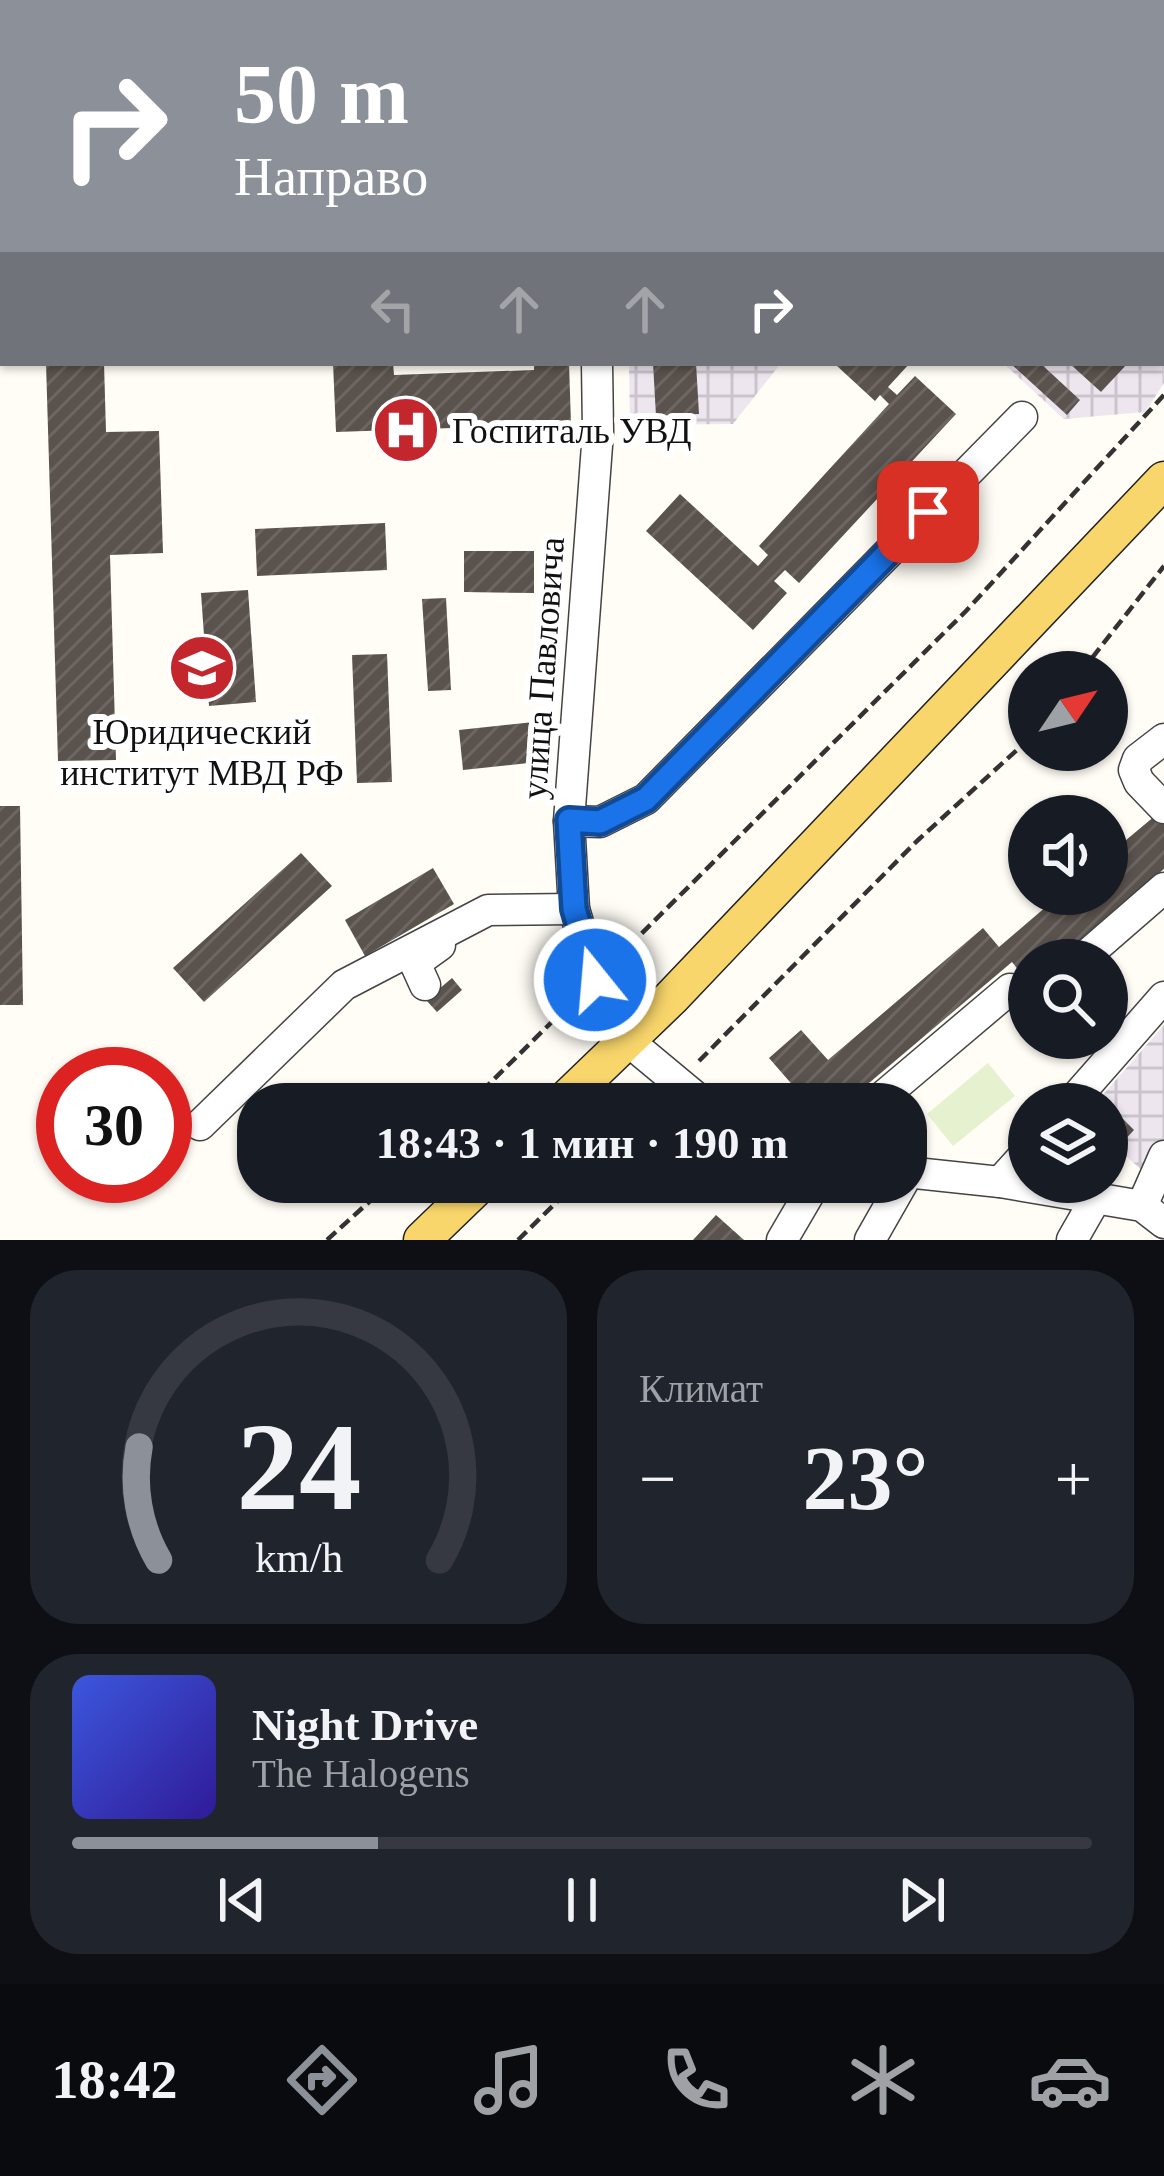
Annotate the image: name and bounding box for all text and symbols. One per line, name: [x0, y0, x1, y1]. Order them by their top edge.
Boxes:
icon: right: [36, 48, 192, 204]
text: 50 m: [234, 48, 409, 141]
text: Направо: [234, 147, 428, 207]
icon: left: [360, 276, 426, 342]
icon: ahead: [486, 276, 552, 342]
icon: ahead: [612, 276, 678, 342]
icon: right: [738, 276, 804, 342]
hospital icon: Госпиталь УВД: [371, 395, 441, 465]
place label: Госпиталь УВД: [452, 411, 692, 451]
pin: [877, 461, 979, 563]
icon: arrive: [895, 479, 961, 545]
street label: улица Павловича: [514, 536, 572, 801]
school or university icon: Юридический институт МВД РФ: [167, 633, 237, 703]
north arrow: [1008, 651, 1128, 771]
map controls: [1008, 651, 1128, 1203]
place label: Юридический институт МВД РФ: [60, 712, 344, 793]
button: sound: [1008, 795, 1128, 915]
position arrow: [532, 917, 658, 1043]
button: search: [1008, 939, 1128, 1059]
speed limit sign: 30: [36, 1047, 192, 1203]
button: layers: [1008, 1083, 1128, 1203]
text: 18:43 · 1 мин · 190 m: [376, 1118, 788, 1168]
text: Климат: [639, 1367, 763, 1410]
text: 24: [236, 1398, 361, 1536]
text: 23°: [803, 1429, 929, 1528]
text: −: [639, 1442, 676, 1515]
text: +: [1055, 1442, 1092, 1515]
text: km/h: [254, 1534, 343, 1581]
text: Night Drive: [252, 1700, 478, 1750]
text: The Halogens: [252, 1752, 470, 1795]
icon: previous: [209, 1867, 275, 1933]
icon: pause: [549, 1867, 615, 1933]
icon: next: [889, 1867, 955, 1933]
icon: directions: [280, 2038, 364, 2122]
icon: music: [467, 2038, 551, 2122]
icon: phone: [654, 2038, 738, 2122]
icon: climate: [841, 2038, 925, 2122]
icon: car: [1028, 2038, 1112, 2122]
text: 18:42: [52, 2050, 177, 2110]

